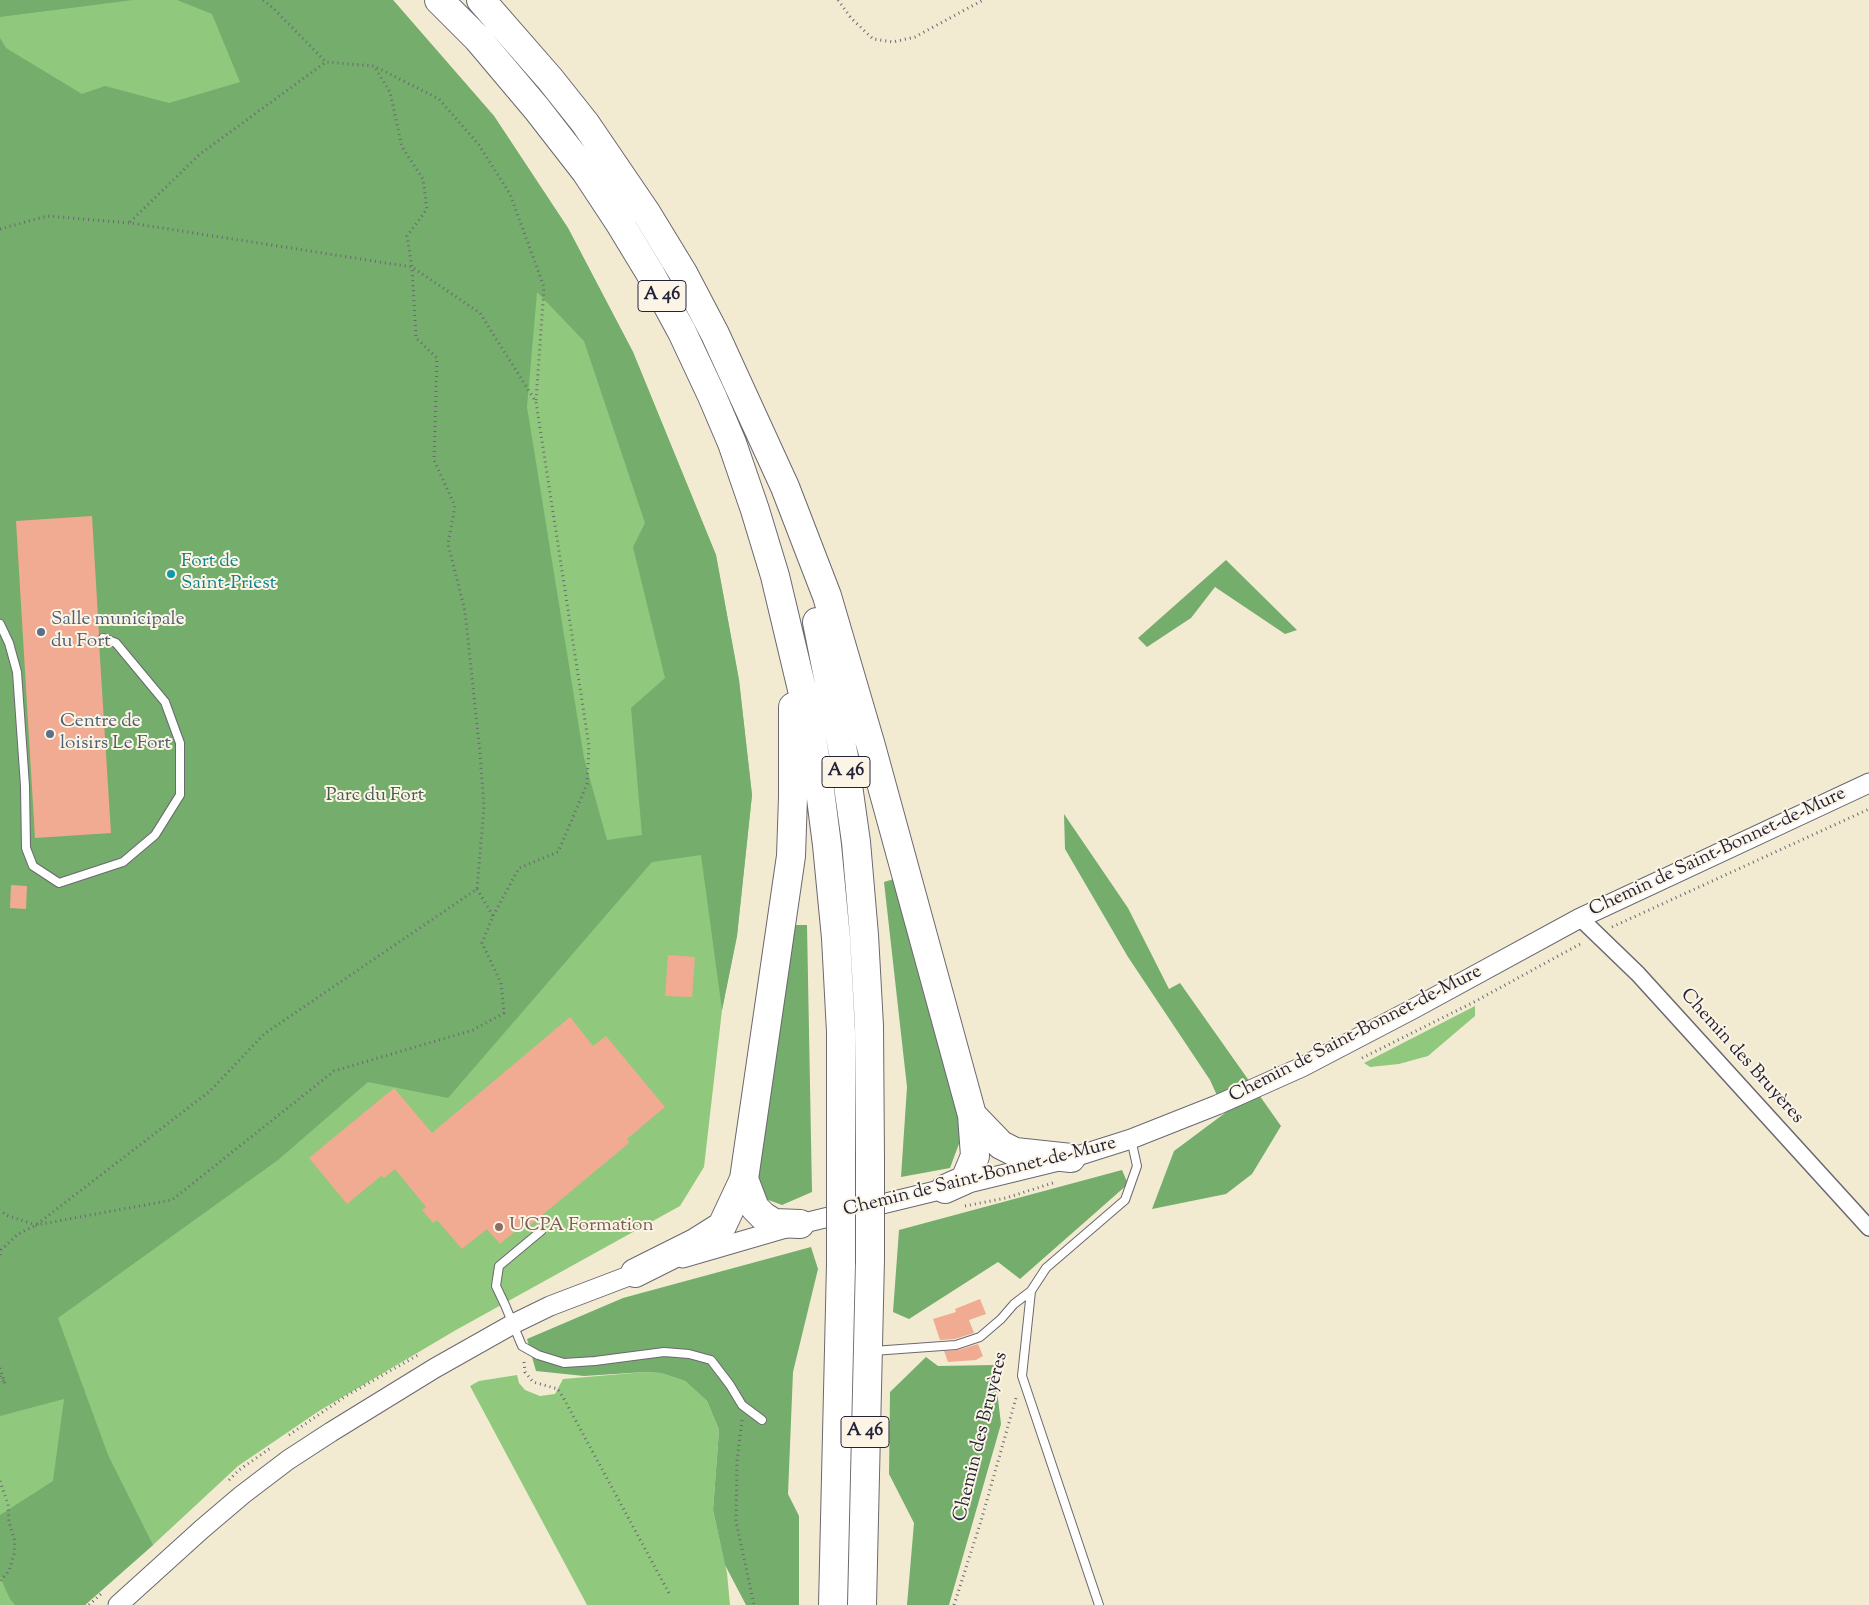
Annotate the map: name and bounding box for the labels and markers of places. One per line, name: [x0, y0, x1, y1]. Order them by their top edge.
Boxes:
place label: Fort de Saint-Priest: [181, 552, 276, 596]
marker: Fort de Saint-Priest: [165, 568, 177, 580]
place label: Salle municipale du Fort: [51, 610, 185, 654]
marker: Salle municipale du Fort: [35, 626, 47, 638]
place label: Centre de loisirs Le Fort: [60, 712, 171, 756]
marker: Centre de loisirs Le Fort: [44, 728, 56, 740]
place label: UCPA Formation: [509, 1216, 654, 1238]
marker: UCPA Formation: [493, 1221, 505, 1233]

